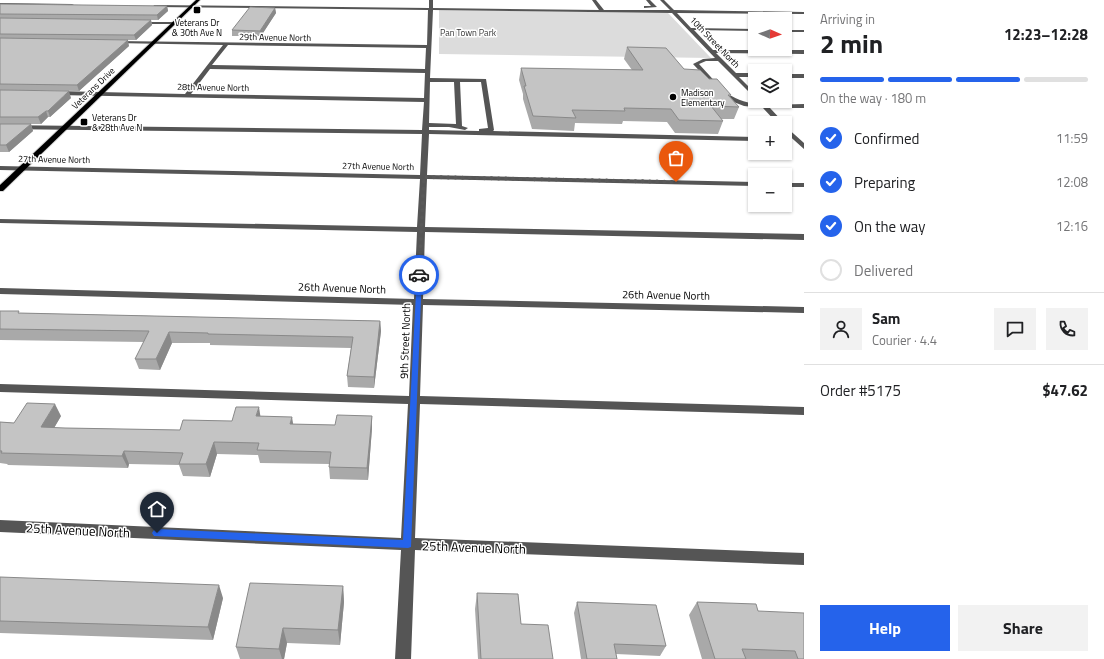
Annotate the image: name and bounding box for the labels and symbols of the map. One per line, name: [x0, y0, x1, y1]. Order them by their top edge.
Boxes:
marker: Veterans Dr & 30th Ave N: [192, 5, 202, 15]
north arrow: [748, 12, 792, 56]
street label: 10th Street North: [687, 13, 743, 71]
place label: Veterans Dr & 30th Ave N: [172, 16, 222, 39]
park label: Pan Town Park: [440, 26, 497, 39]
street label: 29th Avenue North: [239, 30, 311, 44]
street label: Veterans Drive: [69, 64, 118, 112]
street label: 28th Avenue North: [177, 80, 249, 94]
place label: Madison Elementary: [681, 86, 725, 109]
marker: Madison Elementary: [668, 92, 678, 102]
place label: Veterans Dr & 28th Ave N: [92, 111, 142, 134]
marker: Veterans Dr & 28th Ave N: [79, 117, 89, 127]
pin: [659, 141, 693, 182]
street label: 27th Avenue North: [18, 152, 90, 166]
street label: 27th Avenue North: [342, 159, 414, 173]
courier: [399, 255, 439, 295]
street label: 26th Avenue North: [298, 278, 386, 298]
street label: 26th Avenue North: [622, 286, 710, 304]
street label: 9th Street North: [396, 303, 414, 379]
pin: [140, 492, 174, 533]
street label: 25th Avenue North: [25, 517, 131, 543]
street label: 25th Avenue North: [422, 535, 526, 559]

